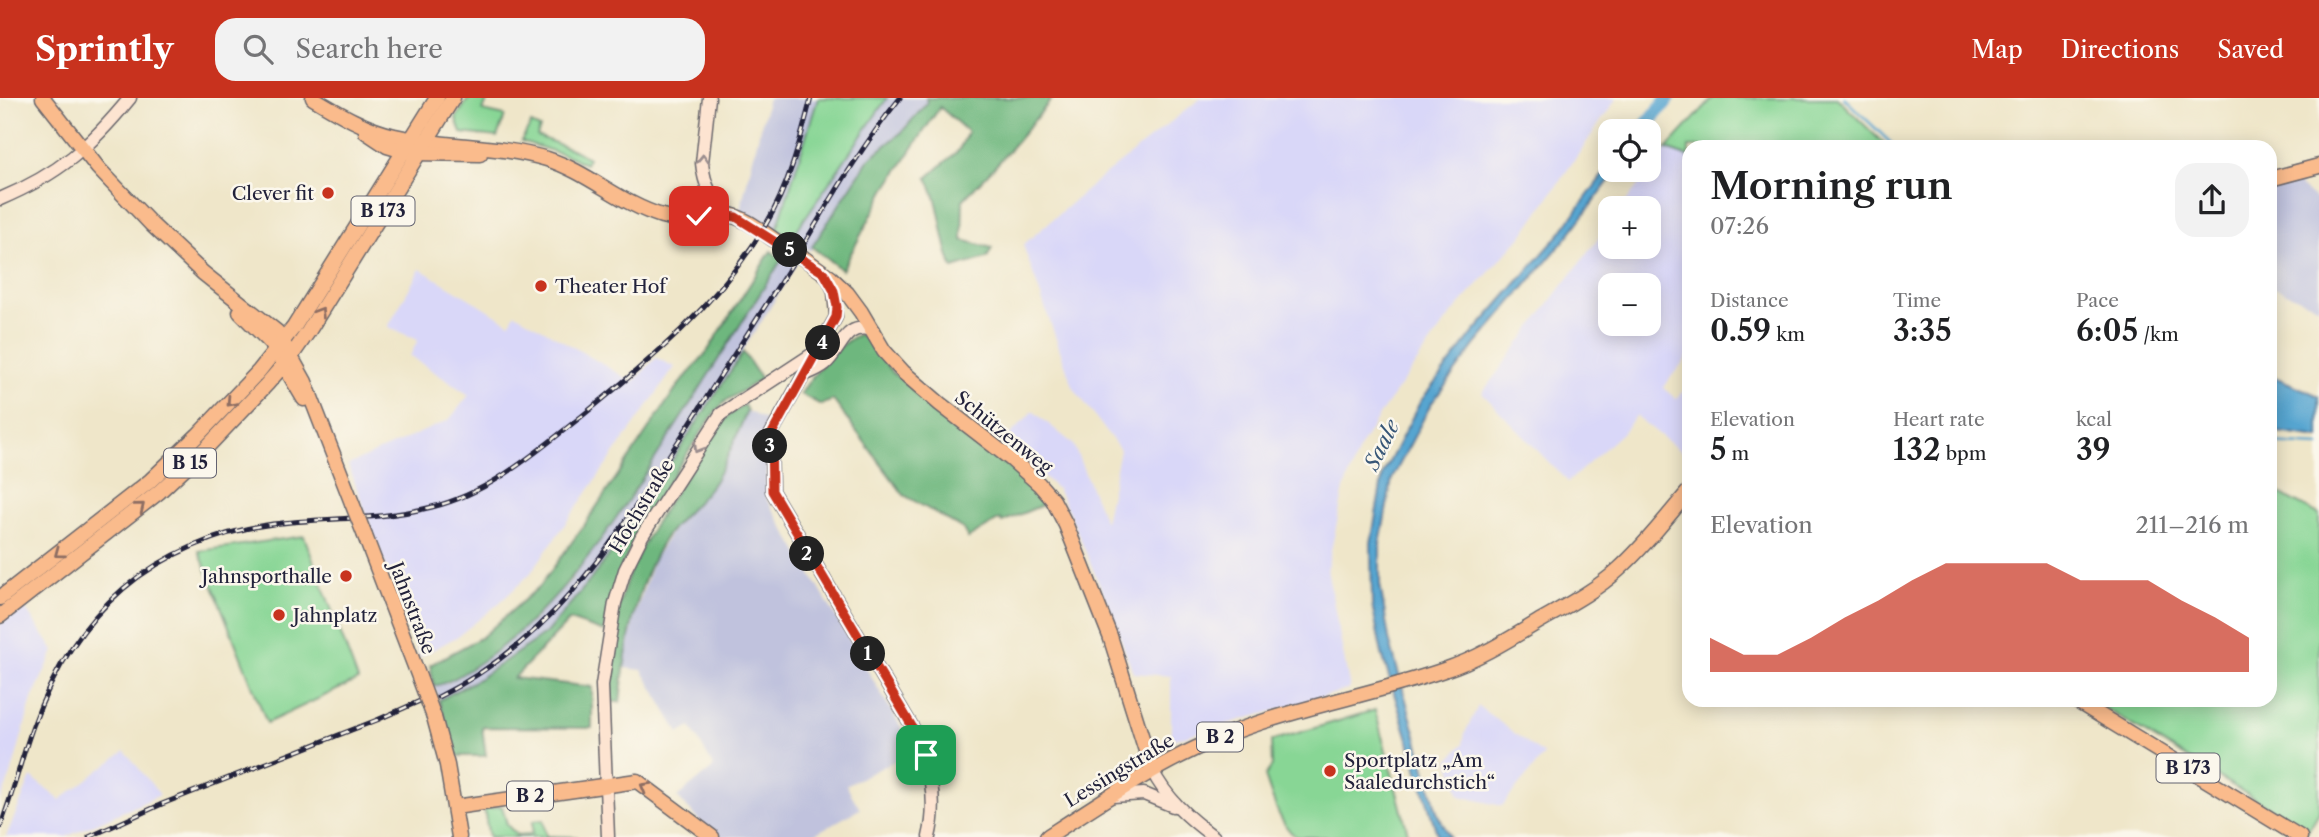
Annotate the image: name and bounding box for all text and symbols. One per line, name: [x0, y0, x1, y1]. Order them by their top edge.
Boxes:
search box: [215, 18, 705, 81]
text: Sprintly: [35, 29, 173, 70]
icon: search: [239, 30, 277, 68]
text: Search here: [295, 33, 443, 65]
text: Map: [1971, 35, 2023, 64]
text: Directions: [2061, 35, 2179, 64]
text: Saved: [2217, 35, 2284, 64]
map controls: [1598, 119, 1661, 336]
button: locate: [1598, 119, 1661, 182]
one-way arrow: [696, 154, 711, 165]
text: Morning run: [1710, 162, 1953, 209]
button: share: [2175, 163, 2249, 237]
place label: Clever fit: [232, 182, 314, 205]
marker: Clever fit: [320, 185, 336, 201]
pin: [669, 186, 729, 246]
road number: B 173: [352, 196, 414, 226]
button: +: [1598, 196, 1661, 259]
icon: check: [680, 197, 718, 235]
text: 07:26: [1710, 212, 1769, 240]
pin: 5: [772, 232, 808, 268]
text: 5: [784, 238, 795, 261]
button: −: [1598, 273, 1661, 336]
place label: Theater Hof: [555, 275, 668, 298]
marker: Theater Hof: [533, 278, 549, 294]
text: Distance: [1710, 289, 1789, 312]
text: Time: [1893, 289, 1941, 312]
text: Pace: [2076, 289, 2119, 312]
one-way arrow: [312, 307, 325, 320]
text: 0.59: [1710, 312, 1771, 349]
text: 3:35: [1893, 312, 1952, 349]
text: 6:05: [2076, 312, 2138, 349]
text: km: [1771, 323, 1805, 346]
text: /km: [2138, 323, 2179, 346]
pin: 4: [806, 326, 840, 360]
text: 4: [817, 331, 828, 354]
street label: Schützenweg: [950, 386, 1058, 479]
one-way arrow: [226, 394, 239, 407]
text: Elevation: [1710, 408, 1795, 431]
text: Heart rate: [1893, 408, 1985, 431]
text: kcal: [2076, 408, 2112, 431]
water label: Saale: [1358, 415, 1405, 476]
pin: 3: [752, 428, 788, 464]
text: 5: [1710, 431, 1726, 468]
text: 132: [1893, 431, 1941, 468]
text: 39: [2076, 431, 2111, 468]
text: 3: [764, 434, 775, 457]
one-way arrow: [693, 440, 706, 453]
text: m: [1726, 442, 1749, 465]
text: bpm: [1941, 442, 1987, 465]
road number: B 15: [164, 449, 216, 478]
street label: Hochstraße: [604, 455, 679, 558]
one-way arrow: [133, 503, 145, 516]
text: Elevation: [1710, 511, 1813, 539]
text: 211–216 m: [2135, 511, 2249, 539]
pin: 2: [790, 536, 824, 572]
text: 2: [801, 542, 812, 565]
one-way arrow: [54, 545, 66, 558]
street label: Jahnstraße: [383, 556, 441, 658]
place label: Jahnsporthalle: [199, 565, 332, 588]
marker: Jahnsporthalle: [338, 568, 354, 584]
place label: Jahnplatz: [290, 604, 377, 627]
marker: Jahnplatz: [271, 607, 287, 623]
pin: 1: [850, 636, 886, 672]
text: 1: [863, 642, 872, 665]
road number: B 2: [1197, 722, 1243, 752]
pin: [896, 725, 956, 785]
street label: Lessingstraße: [1060, 729, 1178, 812]
icon: arrive: [907, 736, 945, 774]
place label: Sportplatz „Am Saaledurchstich“: [1344, 749, 1495, 794]
road number: B 173: [2156, 754, 2220, 782]
marker: Sportplatz „Am Saaledurchstich“: [1322, 763, 1338, 779]
one-way arrow: [639, 781, 652, 795]
road number: B 2: [507, 782, 553, 810]

